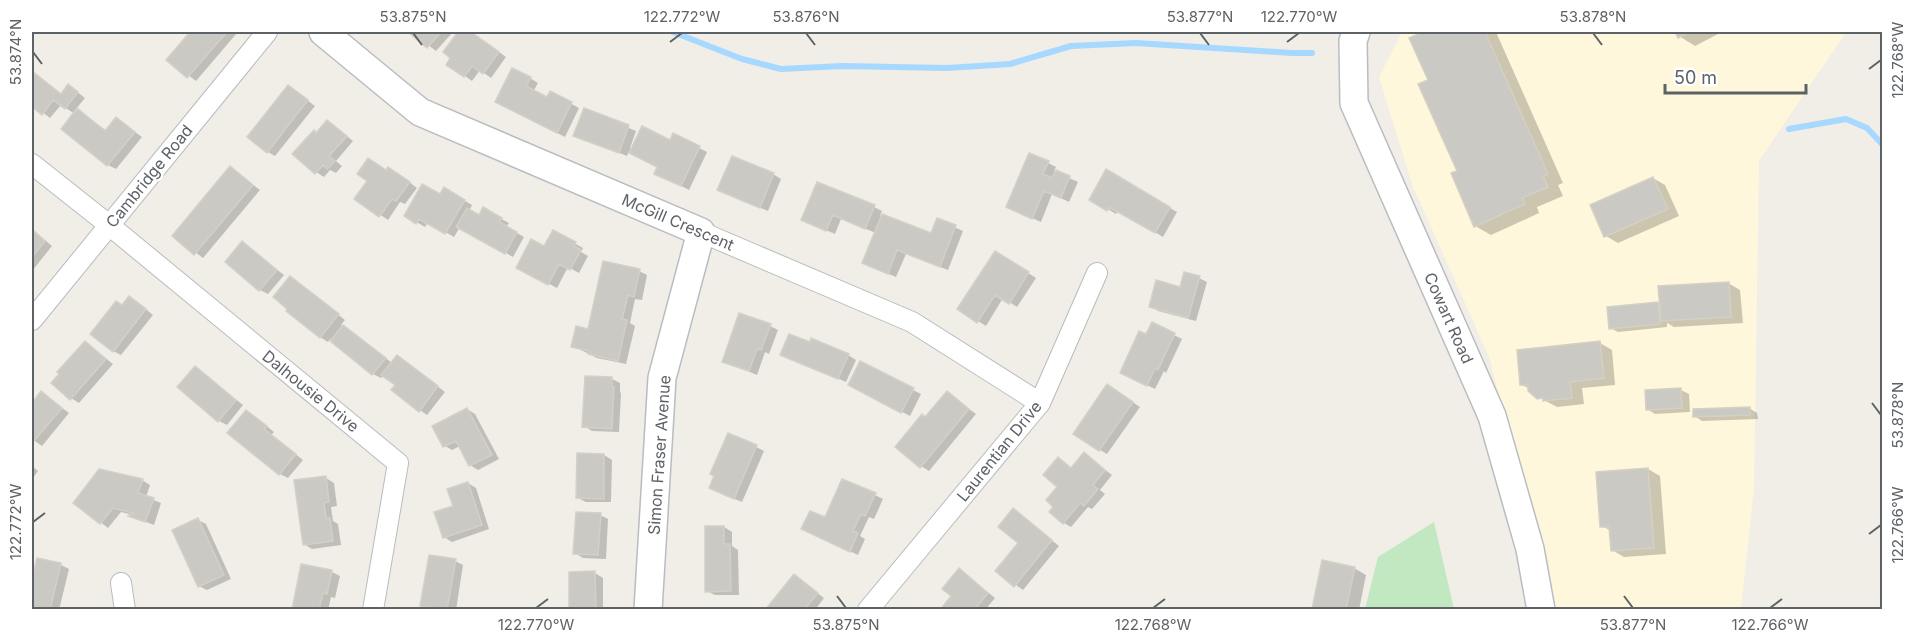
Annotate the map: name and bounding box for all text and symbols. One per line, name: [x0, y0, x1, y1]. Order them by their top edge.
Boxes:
text: 53.875°N: [380, 7, 446, 26]
text: 122.772°W: [644, 7, 720, 26]
text: 53.876°N: [772, 7, 840, 26]
text: 53.877°N: [1167, 7, 1233, 26]
text: 122.770°W: [1261, 7, 1338, 26]
text: 53.878°N: [1560, 7, 1626, 26]
text: 53.874°N: [6, 19, 25, 85]
text: 122.768°W: [1888, 21, 1907, 98]
scale bar: [1665, 57, 1806, 95]
text: 50 m: [1674, 67, 1717, 88]
street label: Cambridge Road: [101, 120, 197, 232]
street label: McGill Crescent: [619, 189, 737, 255]
street label: Cowart Road: [1420, 269, 1478, 367]
street label: Dalhousie Drive: [259, 346, 363, 436]
street label: Simon Fraser Avenue: [643, 374, 675, 536]
text: 53.878°N: [1888, 382, 1907, 448]
street label: Laurentian Drive: [952, 397, 1046, 505]
text: 122.772°W: [6, 484, 25, 560]
text: 122.766°W: [1888, 486, 1907, 563]
text: 122.770°W: [498, 615, 575, 634]
text: 53.875°N: [813, 615, 879, 634]
text: 122.768°W: [1115, 615, 1192, 634]
text: 53.877°N: [1600, 615, 1666, 634]
text: 122.766°W: [1732, 615, 1809, 634]

